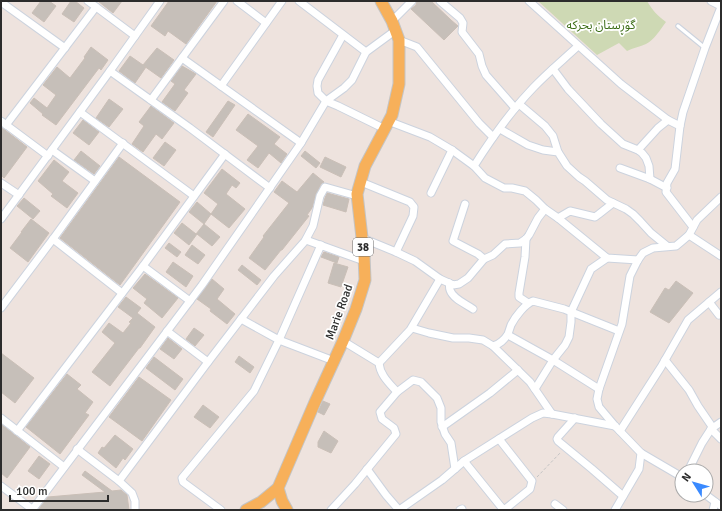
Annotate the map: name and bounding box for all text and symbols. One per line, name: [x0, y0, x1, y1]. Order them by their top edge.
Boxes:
park label: گۆڕستان بحركه‌: [567, 18, 636, 36]
road number: 38: [353, 238, 373, 256]
street label: Marie Road: [323, 282, 356, 342]
north arrow: [674, 463, 714, 503]
text: N: [679, 470, 694, 484]
scale bar: [10, 477, 108, 503]
text: 100 m: [16, 484, 48, 499]

